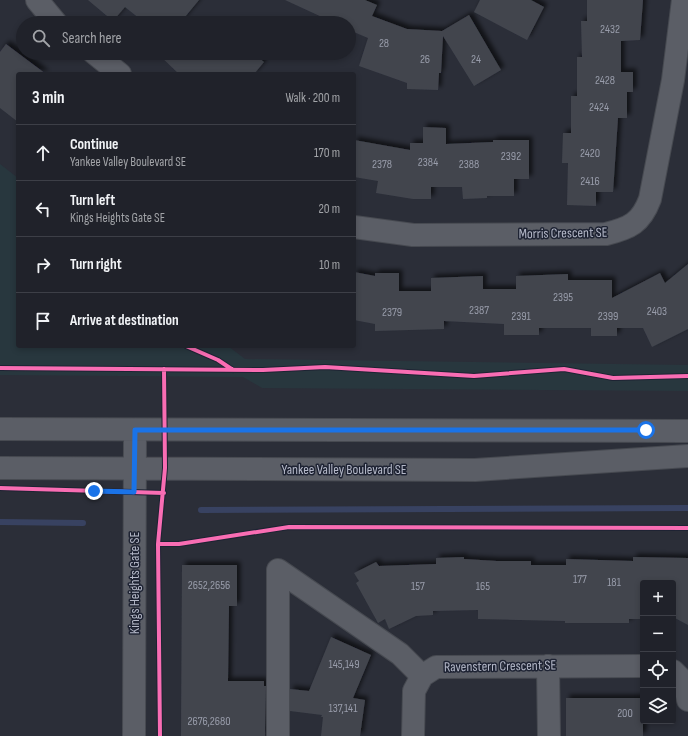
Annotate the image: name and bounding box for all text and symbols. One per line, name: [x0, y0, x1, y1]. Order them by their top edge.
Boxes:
search box: [16, 16, 356, 60]
house number: 2432: [600, 22, 620, 37]
icon: search: [30, 27, 52, 49]
text: Search here: [62, 29, 122, 48]
house number: 28: [379, 36, 389, 51]
house number: 26: [420, 52, 430, 67]
house number: 24: [471, 52, 481, 67]
house number: 2428: [595, 73, 615, 88]
text: 3 min: [32, 88, 65, 108]
text: Walk · 200 m: [285, 90, 340, 106]
house number: 2424: [589, 100, 609, 115]
text: Continue: [70, 135, 119, 154]
icon: ahead: [32, 142, 54, 164]
text: 170 m: [314, 145, 340, 161]
house number: 2420: [580, 146, 600, 161]
house number: 2392: [501, 149, 521, 164]
text: Yankee Valley Boulevard SE: [70, 154, 186, 170]
house number: 2384: [418, 155, 438, 170]
house number: 2378: [372, 157, 392, 172]
house number: 2388: [459, 157, 479, 172]
house number: 2416: [580, 174, 600, 189]
text: Turn left: [70, 191, 115, 210]
icon: left: [32, 198, 54, 220]
text: 20 m: [318, 201, 340, 217]
text: Kings Heights Gate SE: [70, 210, 165, 226]
street label: Morris Crescent SE: [518, 224, 608, 242]
icon: right: [32, 254, 54, 276]
text: Turn right: [70, 255, 122, 274]
text: 10 m: [319, 257, 340, 273]
house number: 2395: [553, 290, 573, 305]
house number: 2387: [469, 303, 489, 318]
house number: 2403: [647, 304, 667, 319]
house number: 2379: [382, 305, 402, 320]
house number: 2391: [511, 309, 532, 324]
house number: 2399: [598, 309, 618, 324]
icon: arrive: [32, 310, 54, 332]
text: Arrive at destination: [70, 311, 179, 330]
route start: [637, 421, 655, 439]
street label: Yankee Valley Boulevard SE: [281, 461, 407, 478]
route end: [85, 482, 103, 500]
street label: Kings Heights Gate SE: [126, 532, 143, 634]
house number: 177: [573, 572, 587, 587]
house number: 181: [607, 575, 622, 590]
house number: 2652,2656: [188, 578, 230, 593]
house number: 157: [411, 579, 425, 594]
house number: 165: [476, 579, 490, 594]
map controls: [640, 580, 676, 724]
button: +: [640, 580, 676, 616]
button: −: [640, 616, 676, 652]
button: locate: [640, 652, 676, 688]
house number: 145,149: [329, 657, 359, 672]
street label: Ravenstern Crescent SE: [444, 657, 556, 675]
button: layers: [640, 688, 676, 724]
house number: 137,141: [329, 701, 358, 716]
house number: 200: [617, 706, 633, 721]
house number: 2676,2680: [187, 714, 231, 729]

